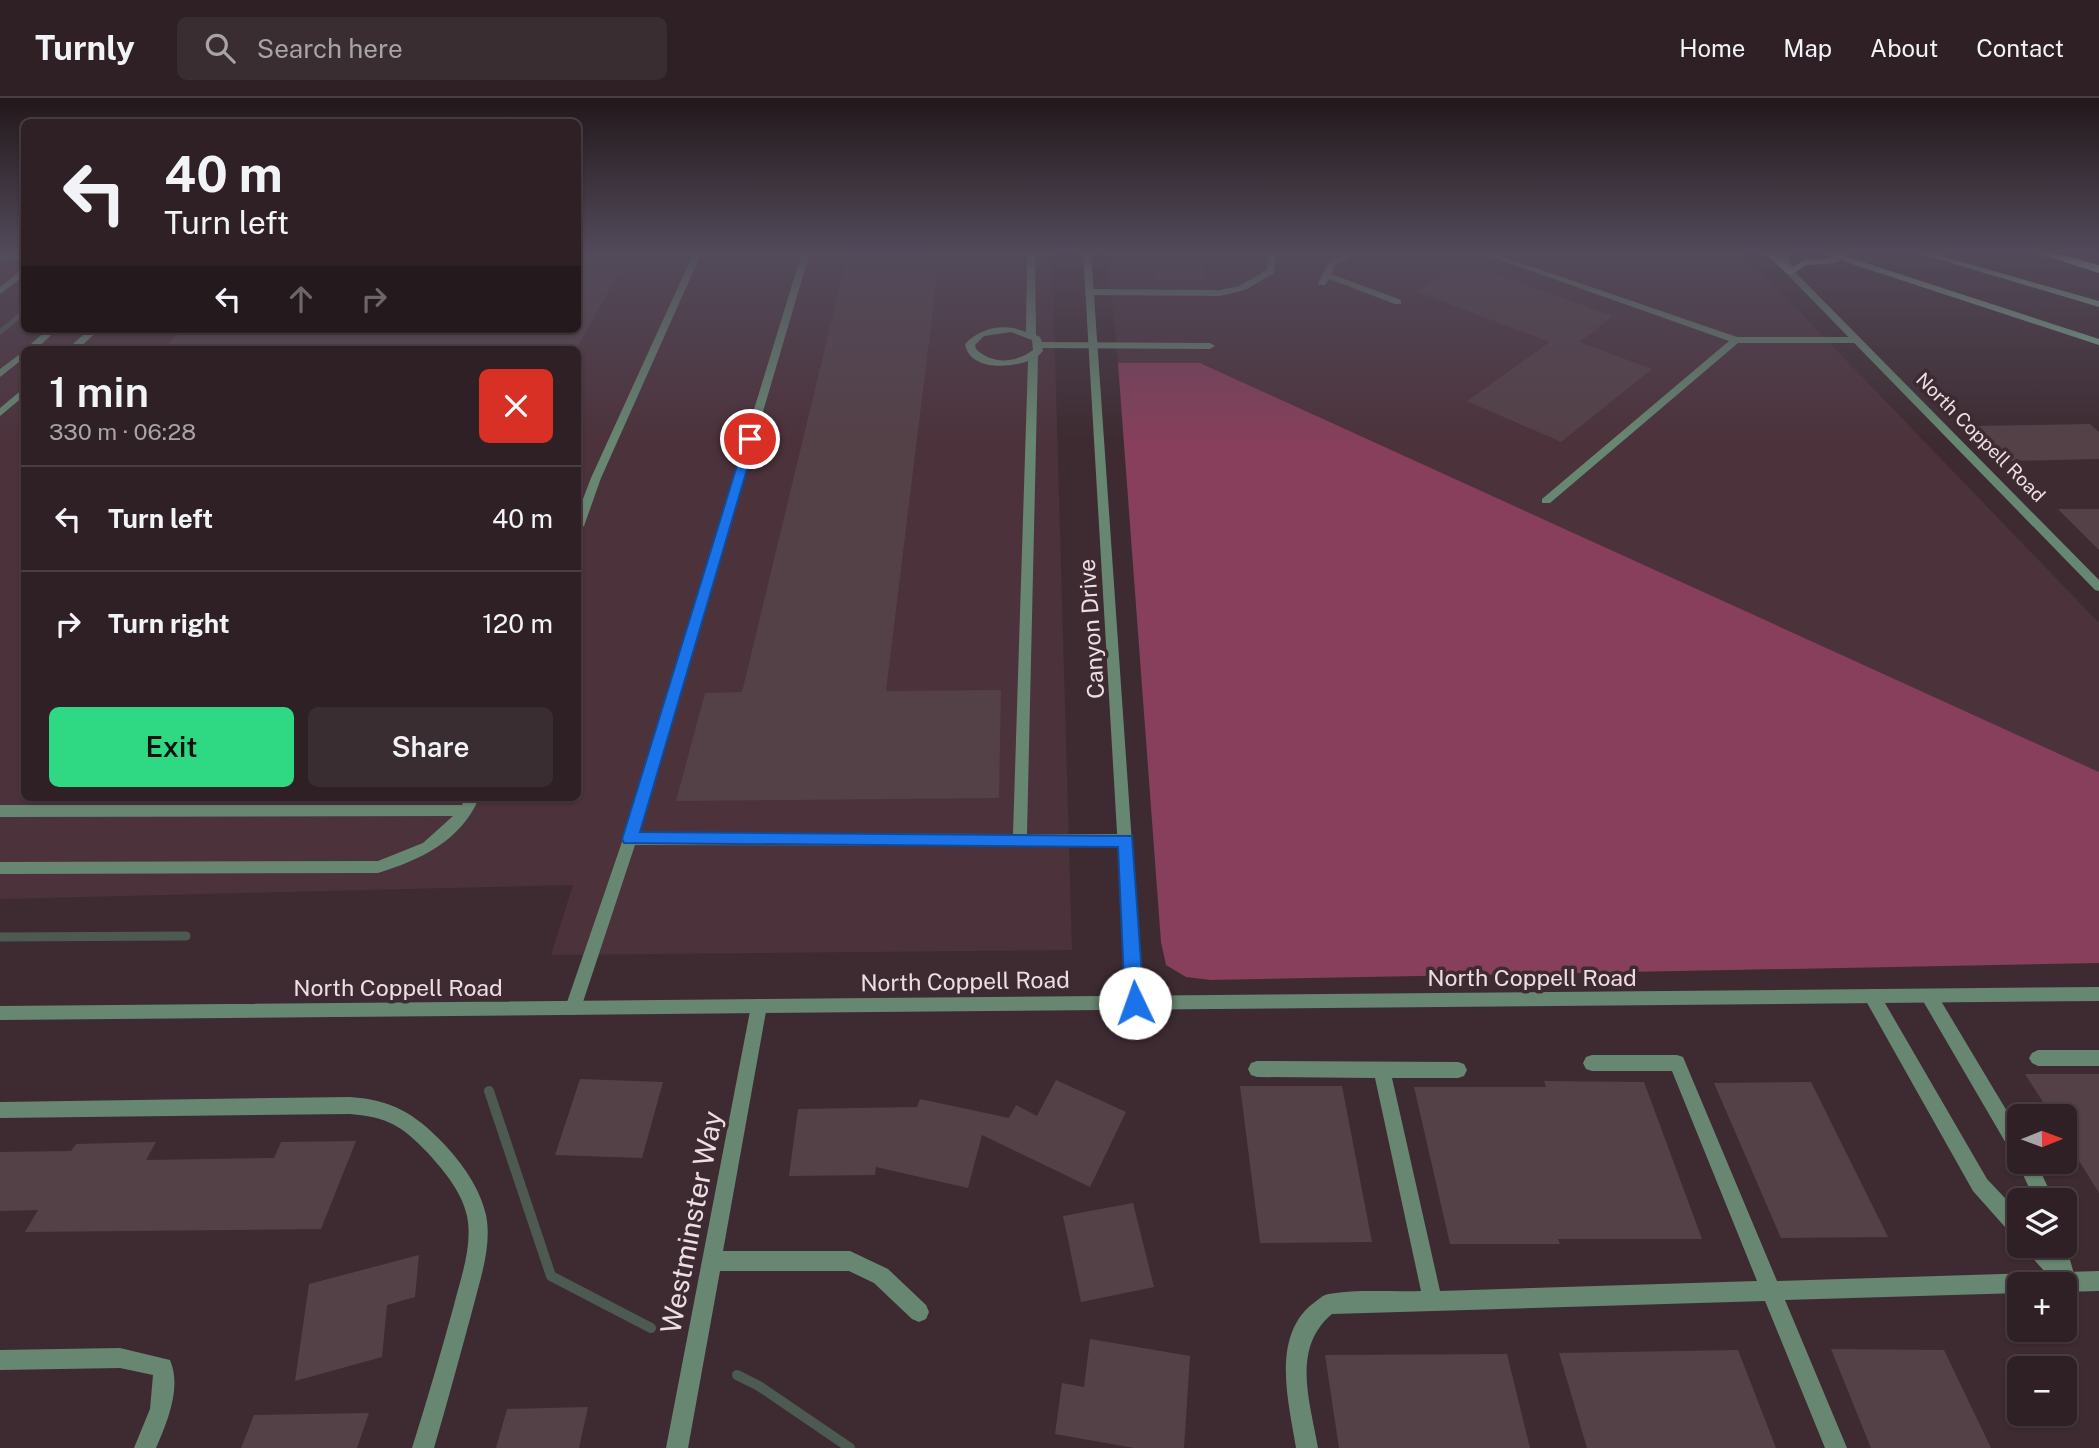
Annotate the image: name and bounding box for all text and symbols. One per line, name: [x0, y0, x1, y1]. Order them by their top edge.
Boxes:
search box: [177, 17, 667, 80]
text: Turnly: [35, 29, 135, 67]
icon: search: [201, 29, 239, 67]
text: Search here: [257, 33, 403, 64]
text: Home: [1679, 34, 1745, 62]
text: Map: [1783, 34, 1832, 62]
text: About: [1870, 34, 1938, 62]
text: Contact: [1976, 34, 2064, 62]
text: 40 m: [164, 145, 283, 203]
icon: left: [49, 147, 140, 238]
text: Turn left: [164, 204, 289, 241]
icon: left: [209, 280, 247, 318]
icon: ahead: [282, 280, 320, 318]
icon: right: [355, 280, 393, 318]
text: 1 min: [49, 367, 149, 416]
street label: North Coppell Road: [1912, 368, 2050, 506]
button: close: [479, 369, 553, 443]
pin: [720, 409, 780, 469]
text: 330 m · 06:28: [49, 418, 196, 445]
icon: arrive: [731, 420, 769, 458]
icon: left: [49, 500, 87, 538]
text: Turn left: [108, 503, 213, 534]
text: 40 m: [492, 503, 553, 534]
street label: Canyon Drive: [1073, 558, 1109, 700]
icon: right: [49, 605, 87, 643]
text: Turn right: [108, 608, 230, 639]
text: 120 m: [482, 608, 553, 639]
button: Exit: [49, 707, 294, 787]
button: Share: [308, 707, 553, 787]
street label: North Coppell Road: [1427, 964, 1637, 991]
street label: North Coppell Road: [860, 966, 1070, 996]
position arrow: [1098, 966, 1172, 1040]
street label: North Coppell Road: [293, 974, 503, 1001]
north arrow: [2007, 1104, 2077, 1174]
map controls: [2007, 1104, 2077, 1426]
street label: Westminster Way: [653, 1108, 729, 1336]
button: layers: [2007, 1188, 2077, 1258]
button: +: [2007, 1272, 2077, 1342]
button: −: [2007, 1356, 2077, 1426]

